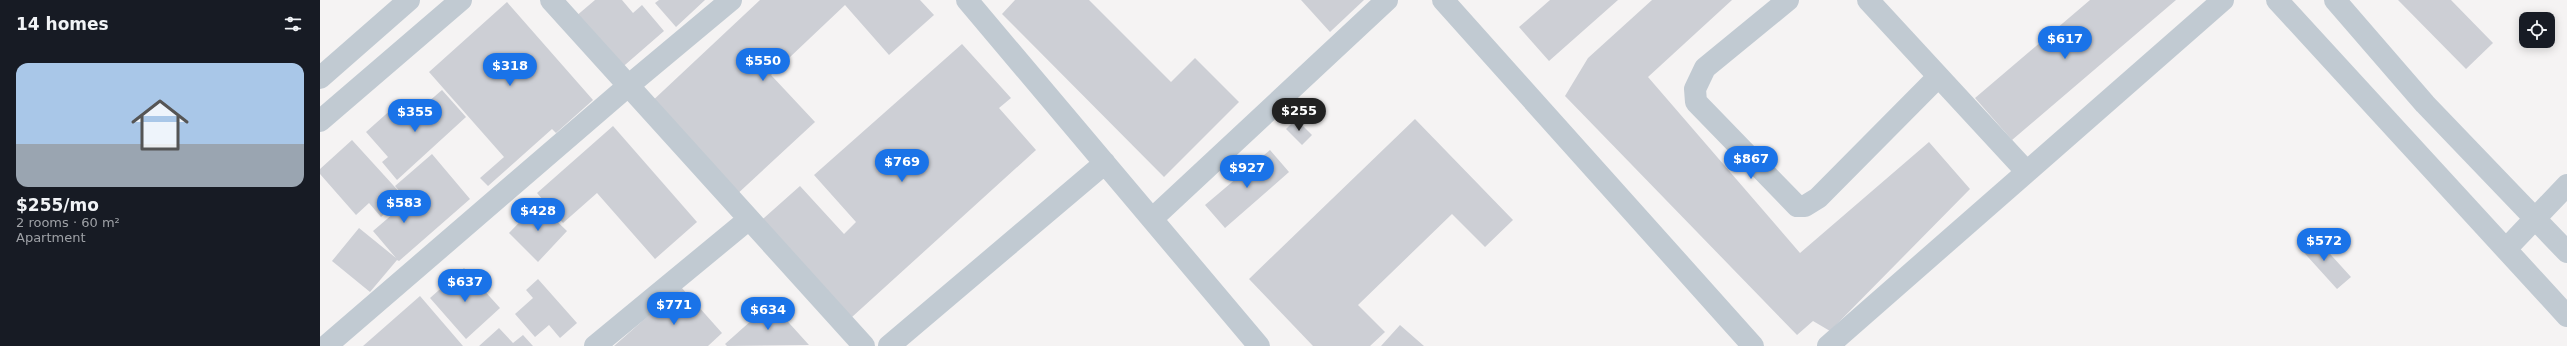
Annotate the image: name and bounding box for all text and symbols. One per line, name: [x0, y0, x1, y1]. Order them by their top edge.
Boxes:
map controls: [2519, 12, 2555, 48]
button: locate: [2519, 12, 2555, 48]
icon: filters: [282, 13, 304, 35]
text: 14 homes: [16, 14, 109, 34]
pin: $617: [2041, 26, 2089, 60]
text: $617: [2047, 31, 2083, 46]
pin: $550: [739, 48, 787, 82]
pin: $318: [486, 53, 534, 87]
text: $550: [745, 53, 781, 68]
text: $318: [492, 58, 528, 73]
icon: home: [124, 89, 196, 161]
pin: $255: [1275, 98, 1323, 132]
pin: $355: [391, 99, 439, 133]
text: $255: [1281, 103, 1317, 118]
text: $355: [397, 104, 433, 119]
pin: $867: [1727, 146, 1775, 180]
pin: $769: [878, 149, 926, 183]
text: $867: [1733, 151, 1769, 166]
text: $769: [884, 154, 920, 169]
pin: $927: [1223, 155, 1271, 189]
text: $927: [1229, 160, 1265, 175]
pin: $583: [380, 190, 428, 224]
text: $255/mo: [16, 195, 99, 215]
text: $583: [386, 195, 422, 210]
pin: $428: [514, 198, 562, 232]
text: $428: [520, 203, 556, 218]
text: 2 rooms · 60 m²: [16, 215, 120, 230]
pin: $572: [2300, 228, 2348, 262]
text: Apartment: [16, 230, 86, 245]
text: $572: [2306, 233, 2342, 248]
pin: $637: [441, 269, 489, 303]
text: $637: [447, 274, 483, 289]
pin: $771: [650, 292, 698, 326]
text: $771: [656, 297, 692, 312]
pin: $634: [744, 297, 792, 331]
text: $634: [750, 302, 786, 317]

